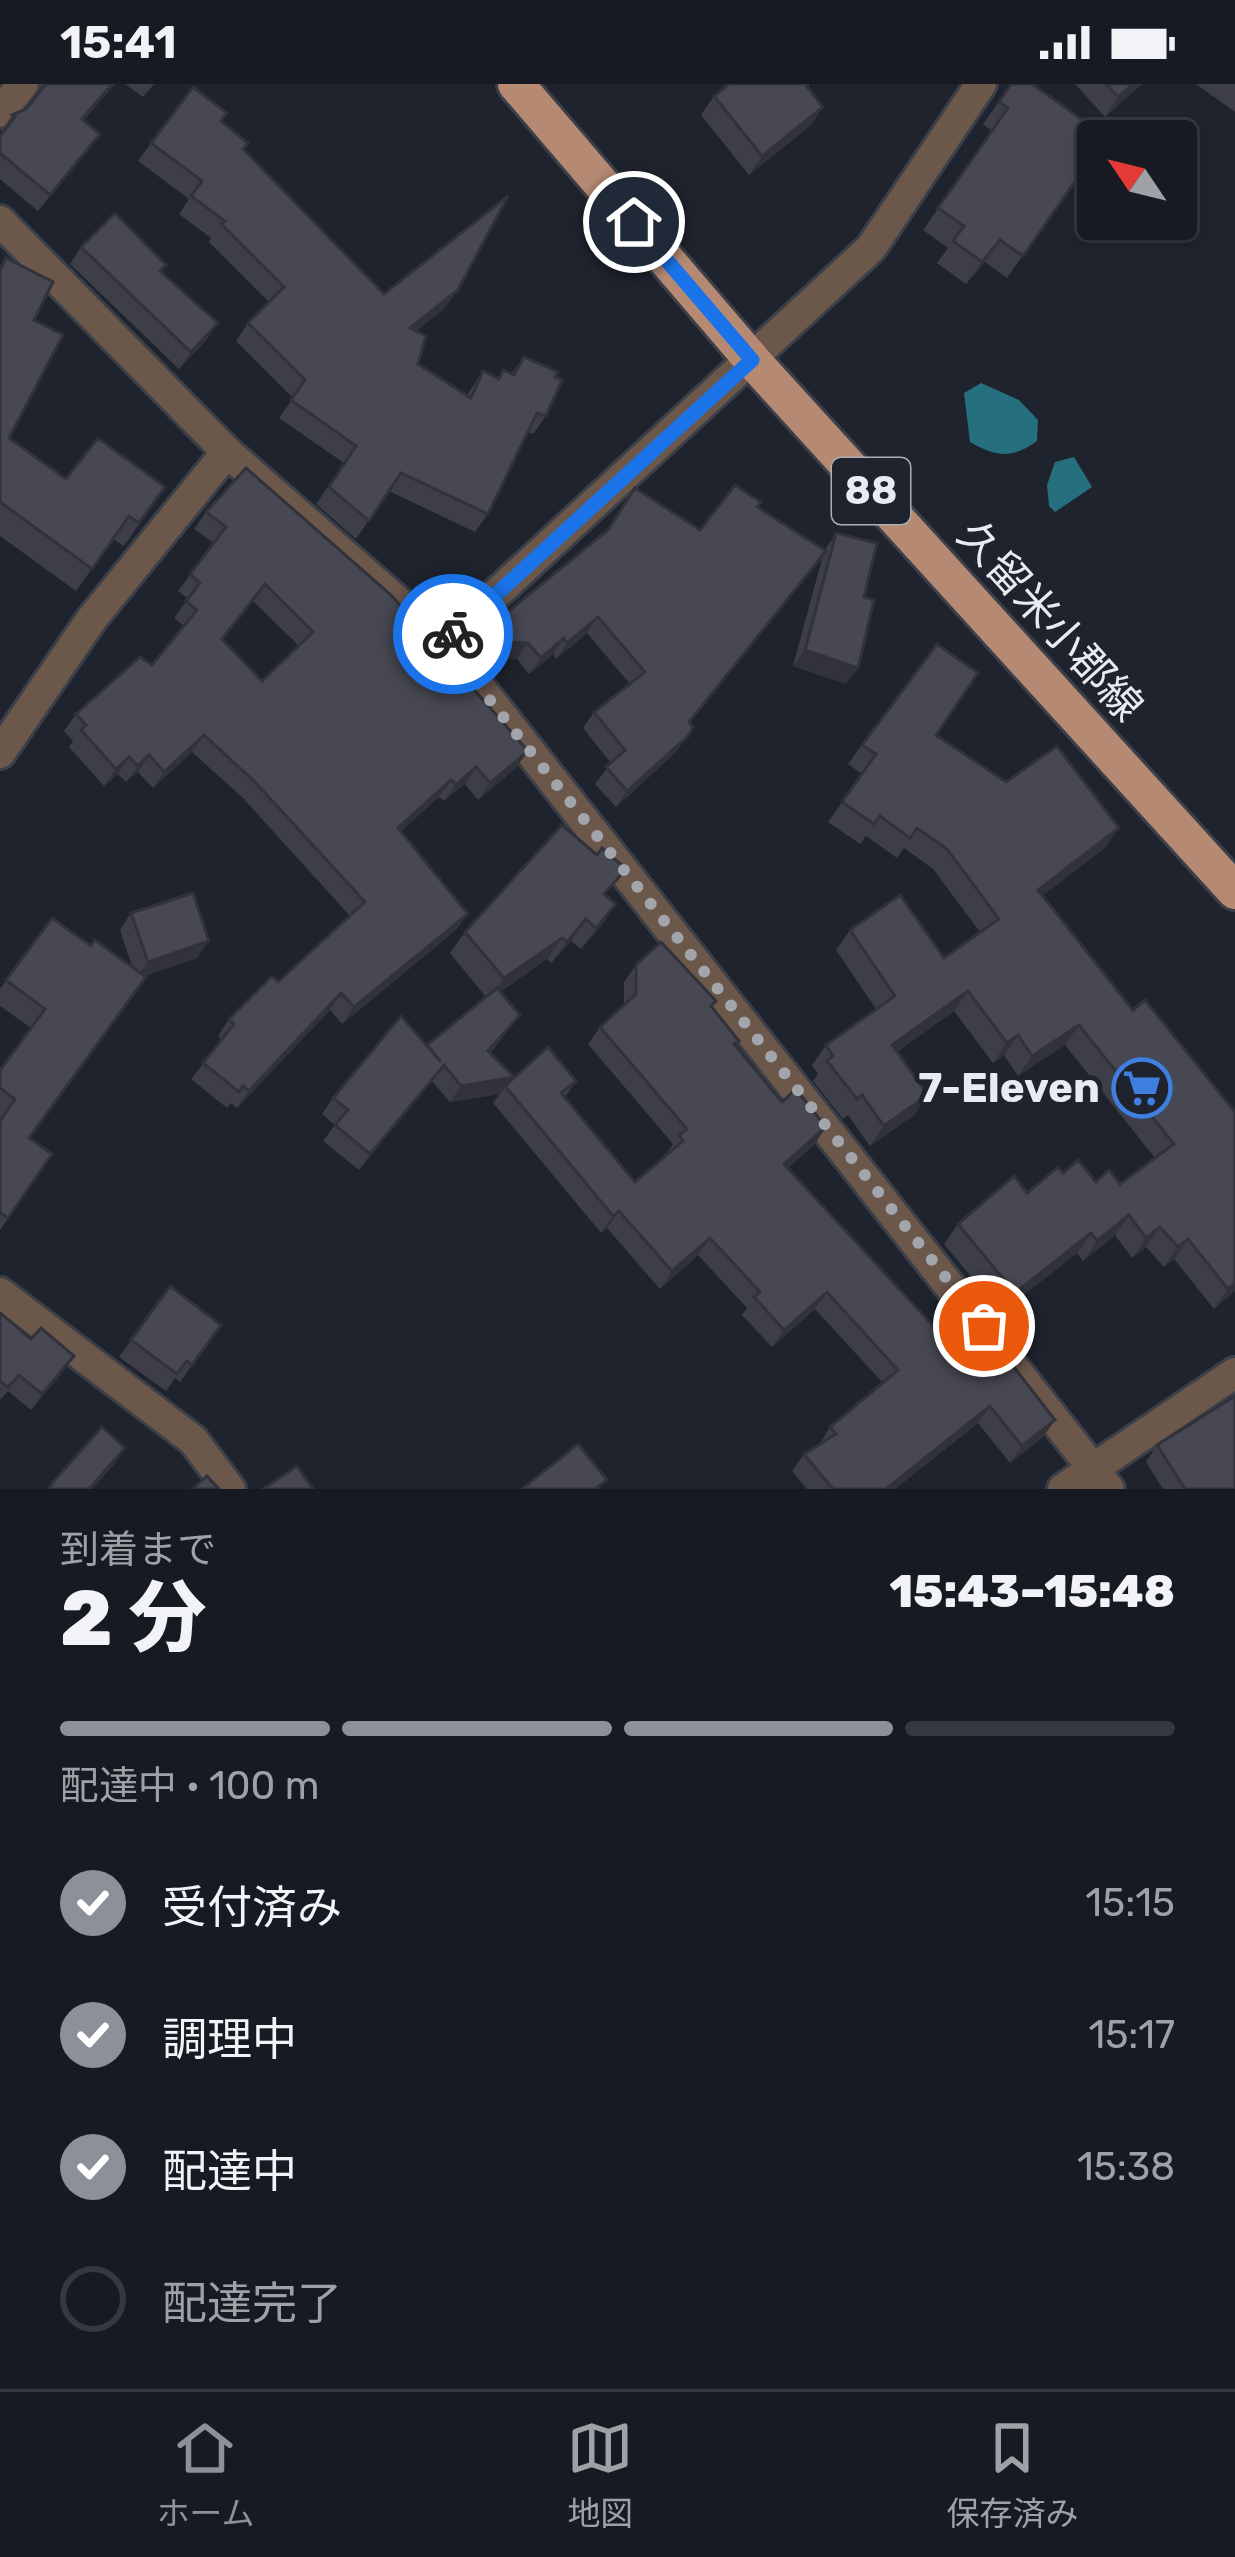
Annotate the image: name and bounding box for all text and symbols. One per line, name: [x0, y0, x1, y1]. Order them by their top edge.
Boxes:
text: 15:41: [60, 16, 177, 69]
north arrow: [1077, 120, 1197, 240]
map controls: [1077, 120, 1197, 240]
pin: [583, 171, 685, 273]
icon: home: [601, 189, 667, 255]
road number: 88: [832, 458, 910, 524]
street label: 久留米小郡線: [947, 511, 1153, 731]
courier: [393, 574, 513, 694]
icon: bike: [420, 601, 486, 667]
supermarket icon: 7-Eleven: [1111, 1057, 1173, 1119]
place label: 7-Eleven: [918, 1063, 1100, 1113]
pin: [933, 1275, 1035, 1377]
icon: bag: [951, 1293, 1017, 1359]
text: 到着まで: [60, 1527, 216, 1573]
text: 15:43–15:48: [890, 1565, 1175, 1618]
text: 2 分: [60, 1572, 206, 1665]
text: 配達中 · 100 m: [60, 1763, 319, 1809]
icon: check: [60, 1870, 126, 1936]
text: 15:15: [1085, 1880, 1175, 1926]
text: 受付済み: [162, 1881, 342, 1934]
icon: check: [60, 2002, 126, 2068]
text: 15:17: [1088, 2012, 1175, 2058]
text: 調理中: [162, 2013, 297, 2066]
icon: check: [60, 2134, 126, 2200]
text: 15:38: [1077, 2144, 1175, 2190]
text: 配達中: [162, 2145, 297, 2198]
text: 配達完了: [162, 2277, 342, 2330]
tab: ホーム: [156, 2415, 255, 2535]
tab: 地図: [567, 2415, 633, 2535]
tab: 保存済み: [946, 2415, 1078, 2535]

